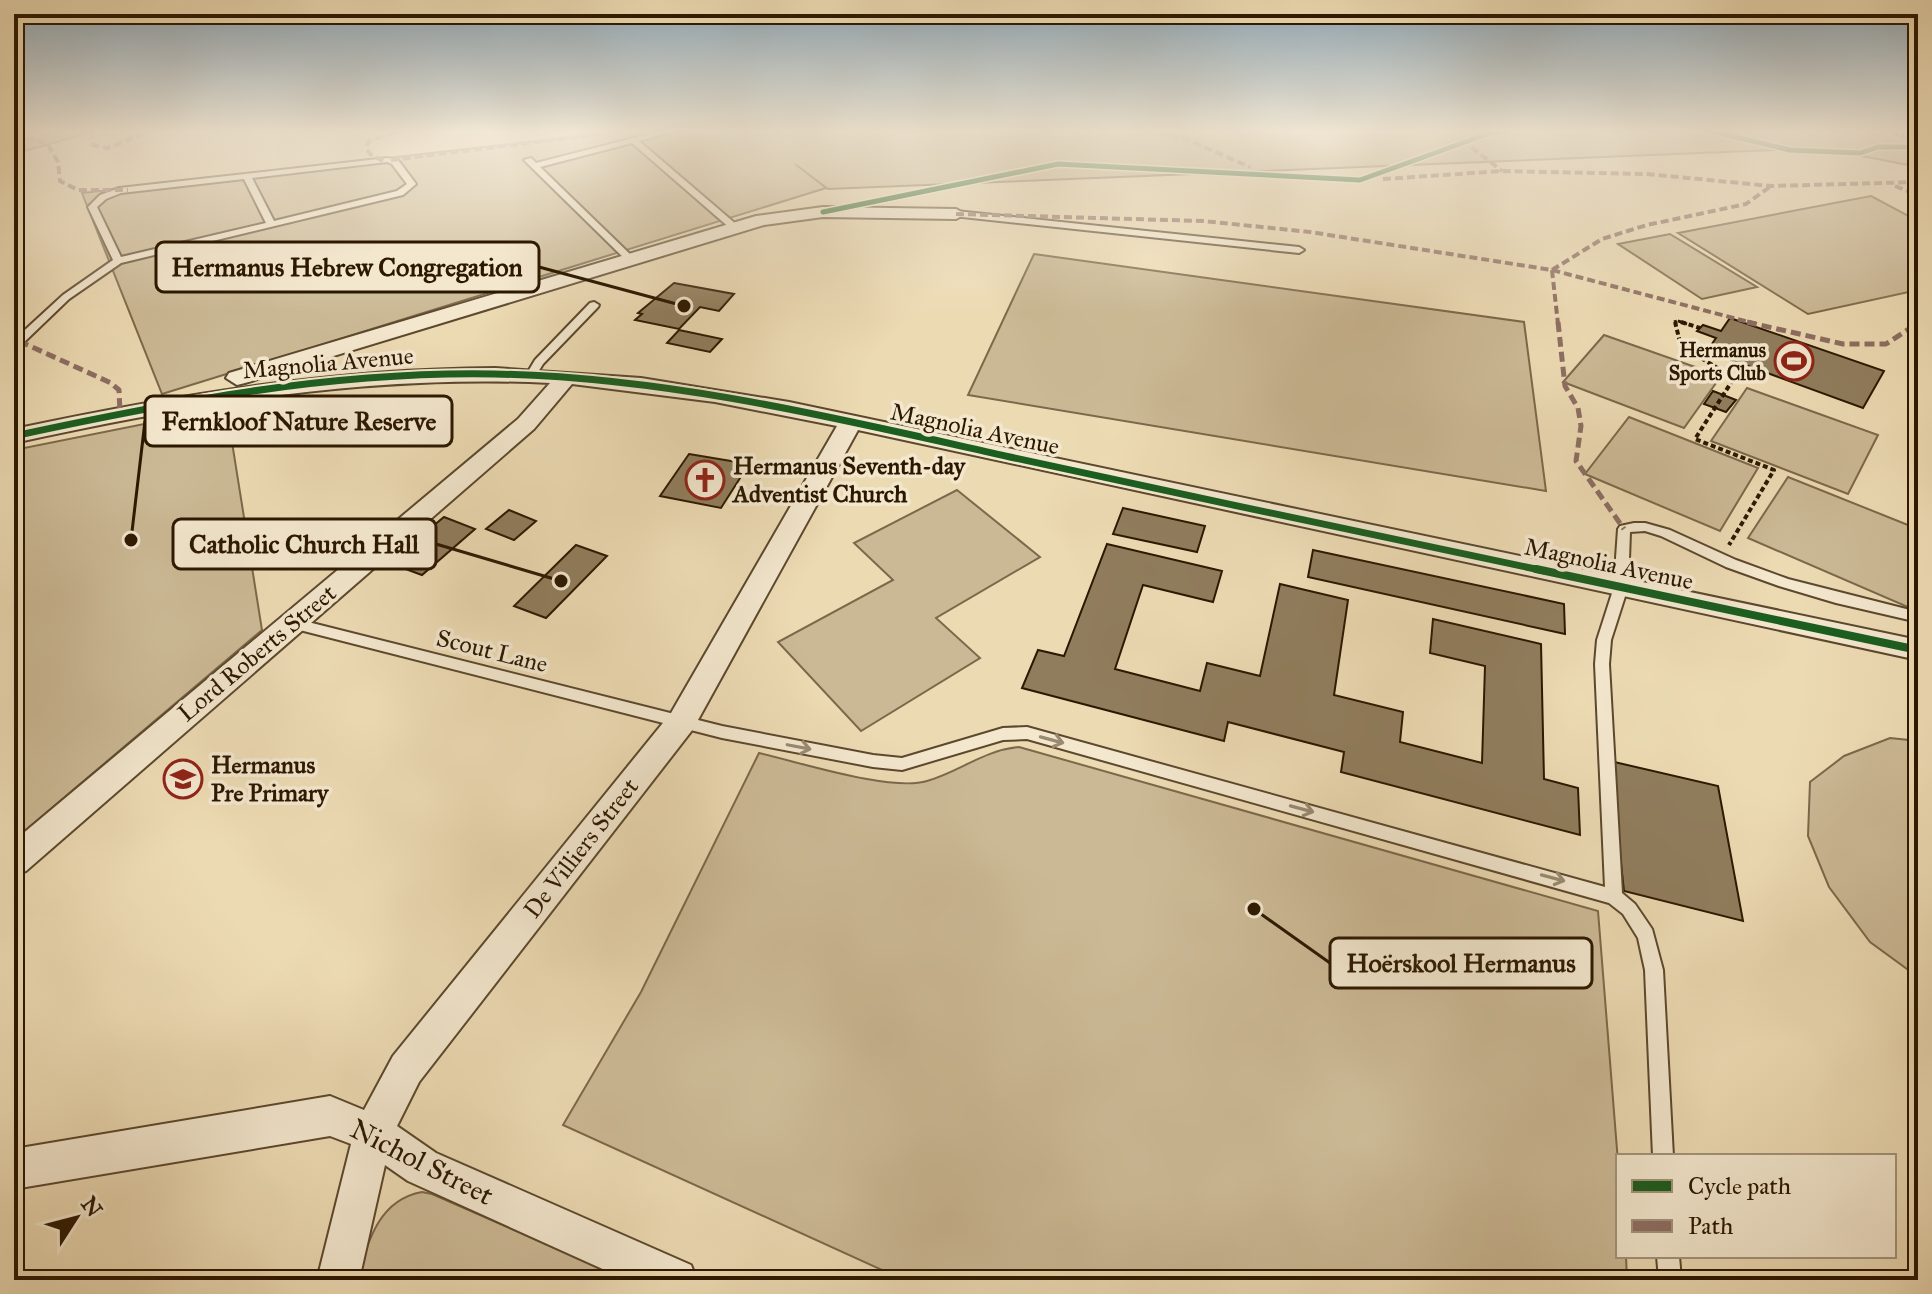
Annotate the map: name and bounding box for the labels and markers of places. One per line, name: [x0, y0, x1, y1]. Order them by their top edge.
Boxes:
callout: Hermanus Hebrew Congregation: [156, 242, 539, 292]
place label: Hermanus Sports Club: [1669, 338, 1767, 386]
sports icon: Hermanus Sports Club: [1773, 340, 1815, 382]
callout: Fernkloof Nature Reserve: [145, 396, 452, 446]
place label: Hermanus Seventh-day Adventist Church: [731, 451, 967, 509]
church icon: Hermanus Seventh-day Adventist Church: [684, 459, 726, 501]
callout: Catholic Church Hall: [173, 519, 436, 569]
place label: Hermanus Pre Primary: [211, 750, 330, 808]
school or university icon: Hermanus Pre Primary: [162, 758, 204, 800]
callout: Hoërskool Hermanus: [1330, 938, 1592, 988]

